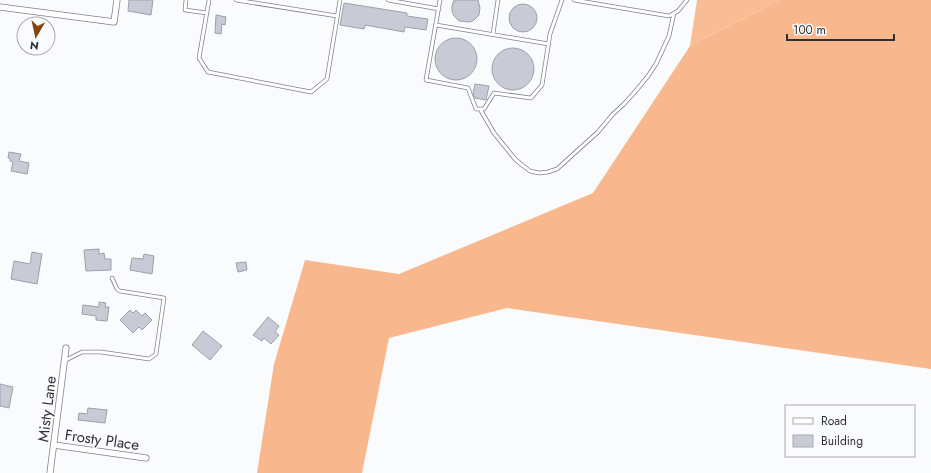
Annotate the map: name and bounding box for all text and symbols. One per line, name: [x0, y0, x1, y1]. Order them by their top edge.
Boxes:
north arrow: [16, 16, 56, 56]
scale bar: [787, 16, 894, 42]
text: 100 m: [793, 21, 826, 39]
text: N: [29, 37, 40, 54]
street label: Misty Lane: [32, 374, 62, 443]
legend: [785, 405, 915, 457]
text: Road: [821, 412, 847, 430]
street label: Frosty Place: [63, 424, 141, 456]
text: Building: [821, 432, 863, 450]

